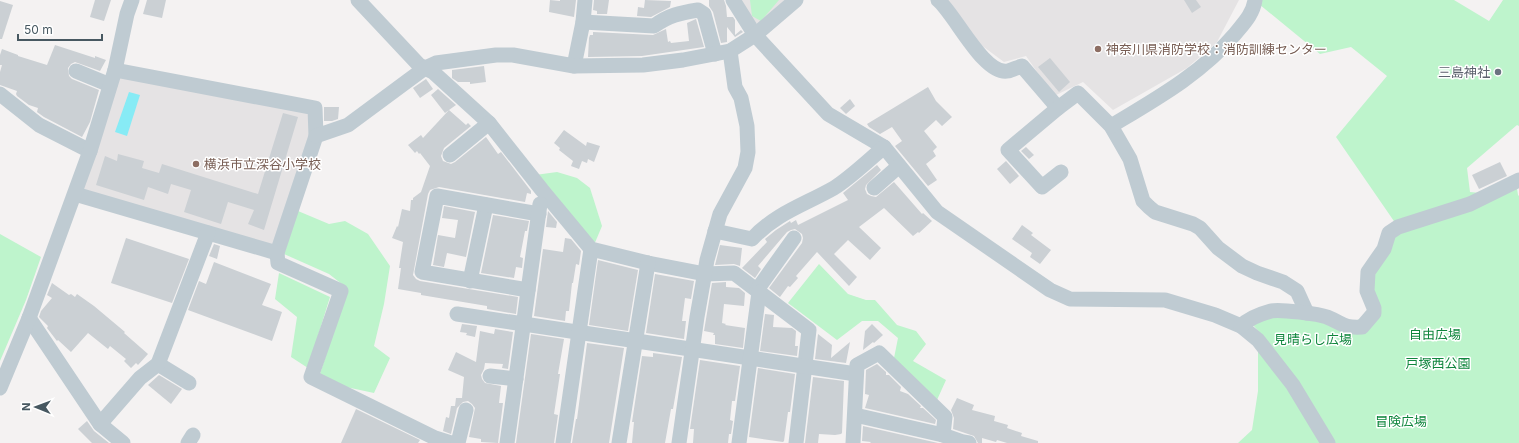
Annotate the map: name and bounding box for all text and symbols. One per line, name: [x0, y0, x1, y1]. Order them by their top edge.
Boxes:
scale bar: [18, 16, 102, 42]
text: 50 m: [24, 22, 53, 37]
place label: 神奈川県消防学校：消防訓練センター: [1106, 41, 1327, 57]
marker: 神奈川県消防学校：消防訓練センター: [1093, 44, 1103, 54]
place label: 三島神社: [1438, 64, 1490, 80]
marker: 三島神社: [1493, 67, 1503, 77]
place label: 横浜市立深谷小学校: [204, 156, 321, 172]
marker: 横浜市立深谷小学校: [191, 159, 201, 169]
park label: 自由広場: [1409, 326, 1461, 342]
park label: 見晴らし広場: [1274, 331, 1352, 347]
park label: 戸塚西公園: [1405, 355, 1471, 371]
north arrow: [16, 387, 56, 427]
text: N: [19, 403, 33, 411]
park label: 冒険広場: [1375, 413, 1427, 429]

